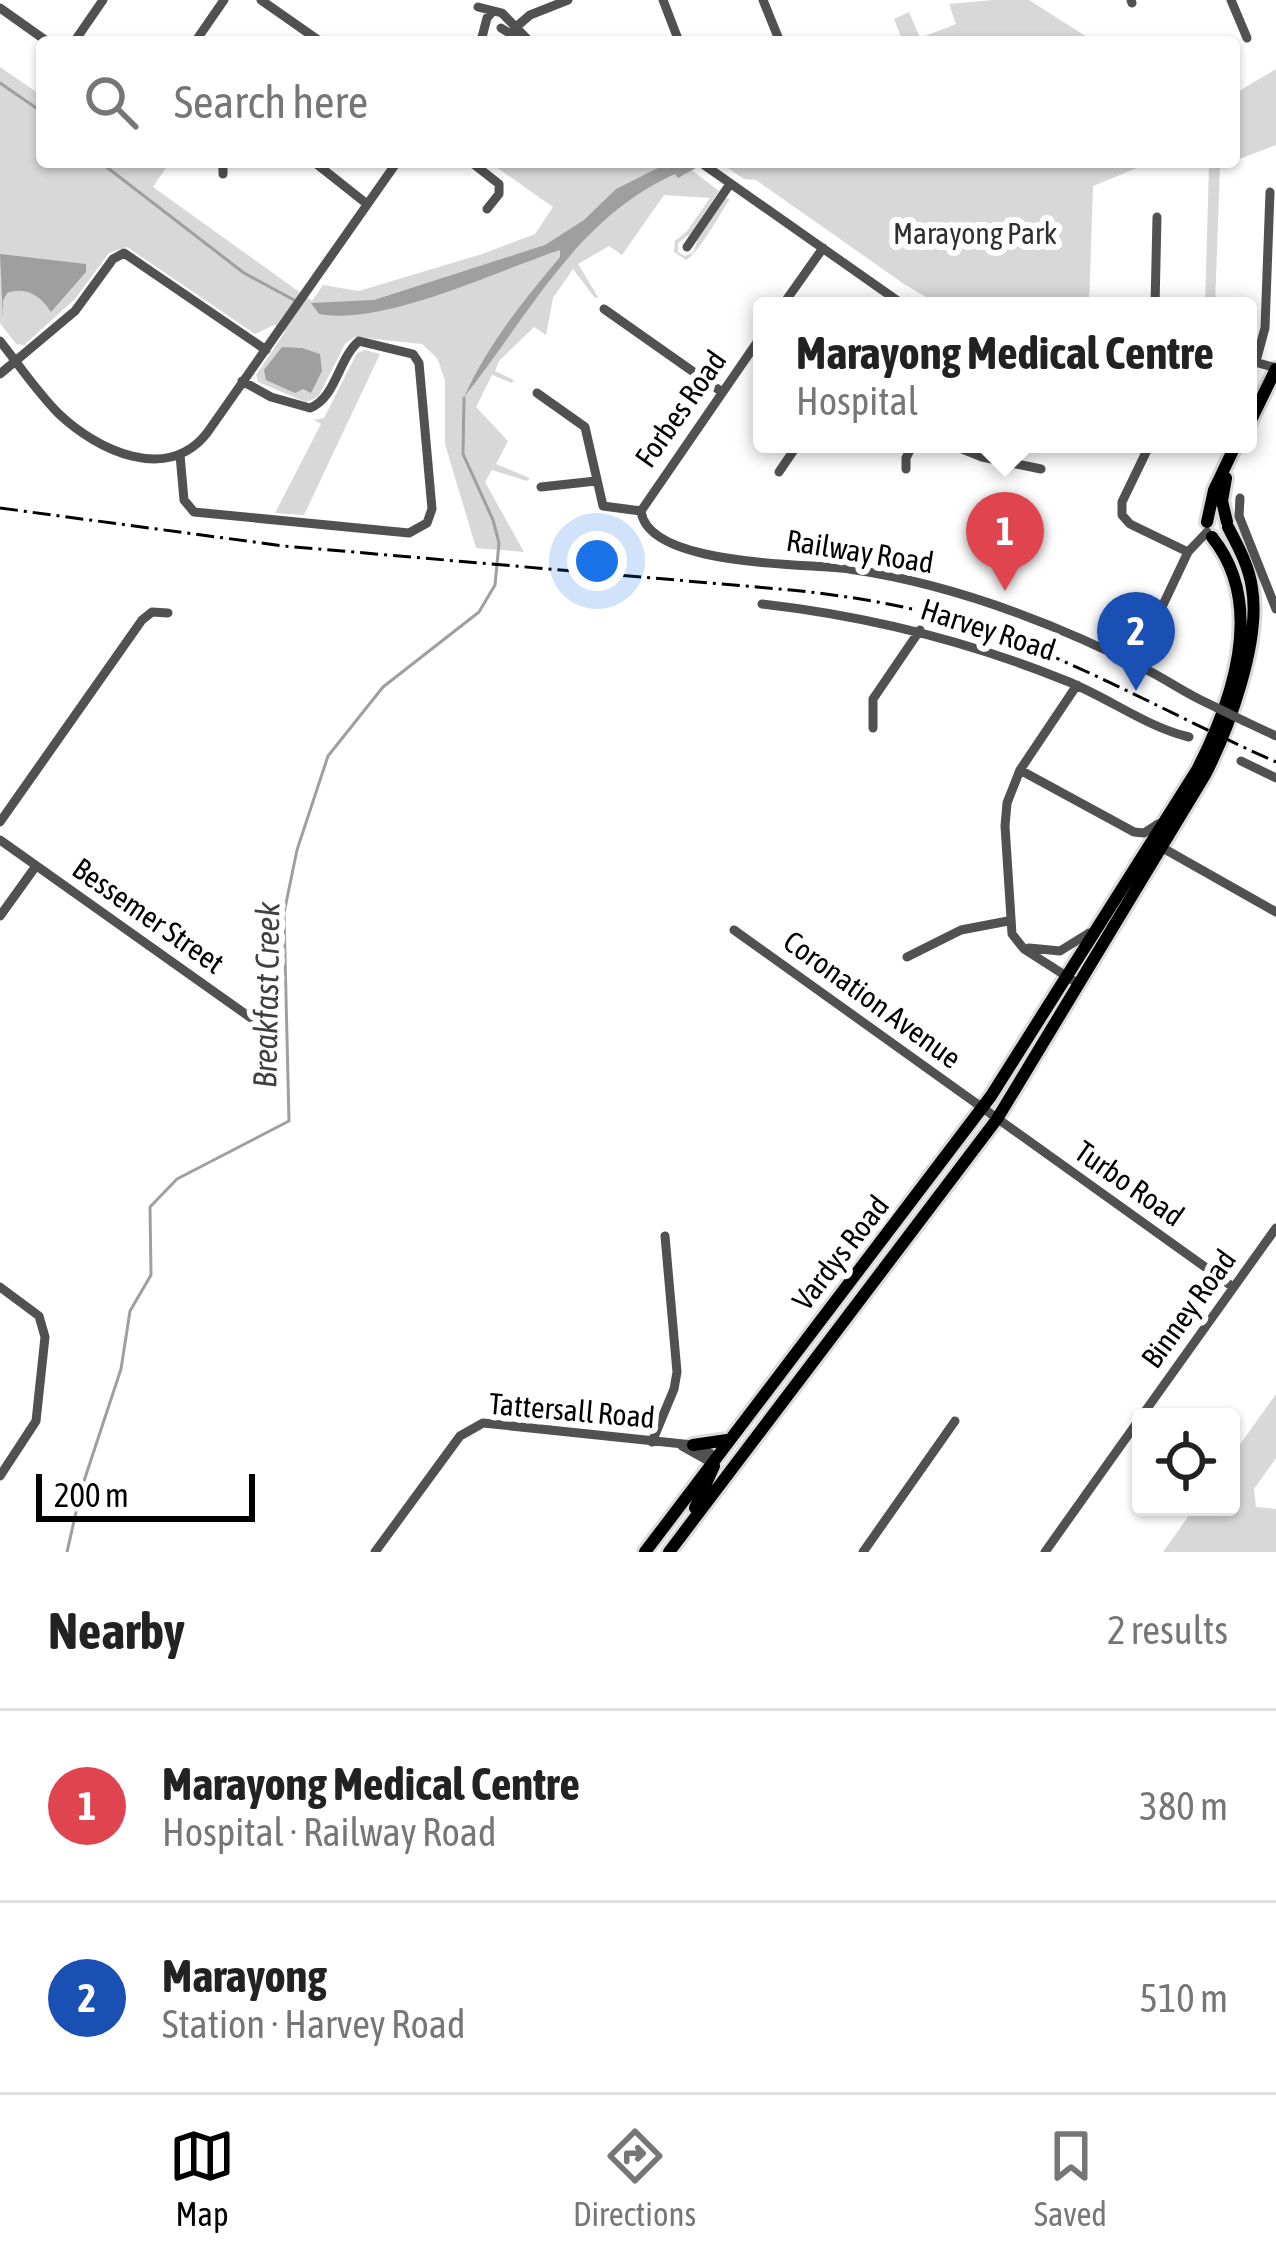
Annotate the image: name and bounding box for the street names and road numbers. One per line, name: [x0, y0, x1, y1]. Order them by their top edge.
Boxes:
street label: Forbes Road: [628, 344, 733, 473]
street label: Railway Road: [784, 523, 936, 579]
street label: Harvey Road: [917, 591, 1060, 667]
street label: Bessemer Street: [66, 851, 231, 980]
street label: Coronation Avenue: [777, 924, 968, 1075]
street label: Turbo Road: [1069, 1133, 1190, 1233]
street label: Vardys Road: [785, 1189, 895, 1316]
street label: Binney Road: [1134, 1243, 1242, 1374]
street label: Tattersall Road: [488, 1386, 656, 1434]

